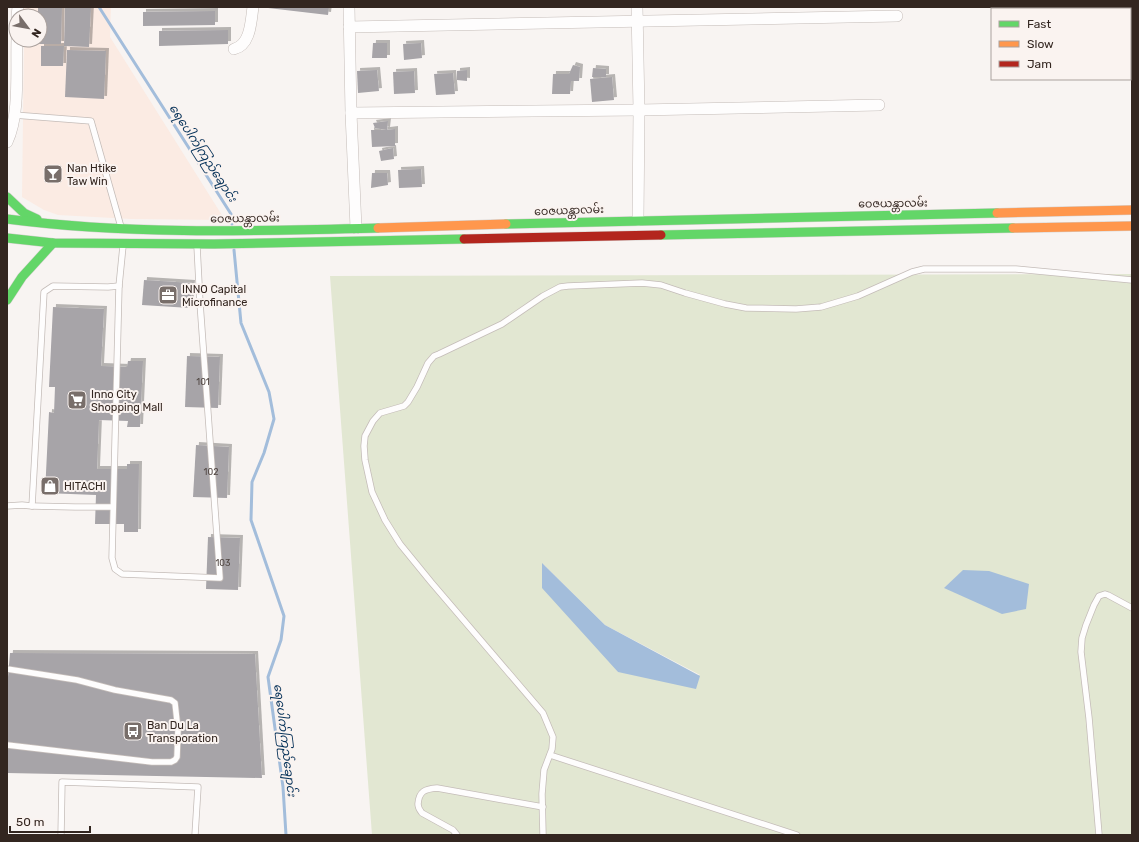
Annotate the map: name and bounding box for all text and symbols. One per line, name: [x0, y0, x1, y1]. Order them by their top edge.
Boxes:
north arrow: [8, 8, 48, 48]
legend: [991, 8, 1131, 80]
text: Fast: [1027, 17, 1051, 31]
text: N: [28, 26, 44, 40]
text: Slow: [1027, 37, 1054, 51]
text: Jam: [1027, 57, 1052, 71]
water label: ရေပေါက်ကြည်ချောင်း: [164, 101, 242, 207]
place label: Nan Htike Taw Win: [67, 162, 116, 188]
bar icon: Nan Htike Taw Win: [42, 163, 64, 185]
street label: ဝေဇယန္တာလမ်း: [858, 195, 928, 213]
street label: ဝေဇယန္တာလမ်း: [534, 202, 604, 220]
street label: ဝေဇယန္တာလမ်း: [210, 210, 280, 228]
place label: INNO Capital Microfinance: [182, 283, 247, 309]
office icon: INNO Capital Microfinance: [157, 284, 179, 306]
house number: 101: [196, 377, 210, 387]
place label: Inno City Shopping Mall: [91, 388, 163, 414]
supermarket icon: Inno City Shopping Mall: [66, 389, 88, 411]
house number: 102: [204, 467, 218, 477]
shop icon: HITACHI: [39, 475, 61, 497]
place label: HITACHI: [64, 480, 106, 493]
house number: 103: [216, 558, 230, 568]
water label: ရေပေါက်ကြည်ချောင်း: [268, 683, 301, 798]
place label: Ban Du La Transporation: [147, 719, 218, 745]
bus stop icon: Ban Du La Transporation: [122, 720, 144, 742]
scale bar: [10, 808, 90, 834]
text: 50 m: [16, 815, 44, 829]

